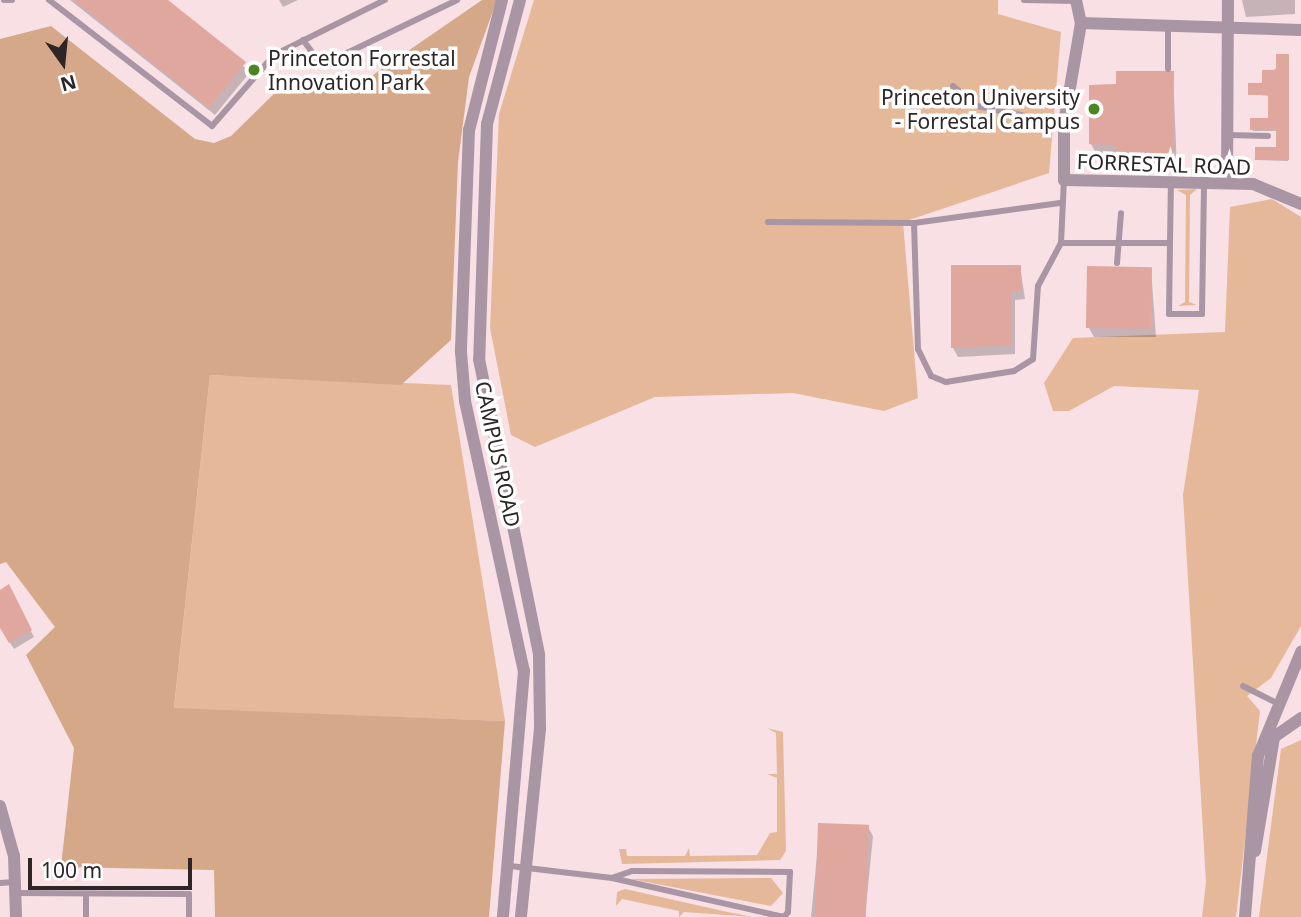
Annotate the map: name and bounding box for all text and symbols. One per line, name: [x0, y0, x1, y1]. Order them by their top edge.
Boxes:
north arrow: [28, 28, 98, 98]
place label: Princeton Forrestal Innovation Park: [268, 45, 456, 95]
marker: Princeton Forrestal Innovation Park: [246, 62, 262, 78]
text: N: [58, 69, 79, 98]
place label: Princeton University - Forrestal Campus: [881, 84, 1080, 134]
marker: Princeton University - Forrestal Campus: [1086, 101, 1102, 117]
street label: FORRESTAL ROAD: [1076, 148, 1252, 180]
street label: CAMPUS ROAD: [470, 379, 526, 529]
scale bar: [32, 844, 196, 888]
text: 100 m: [41, 856, 102, 884]

